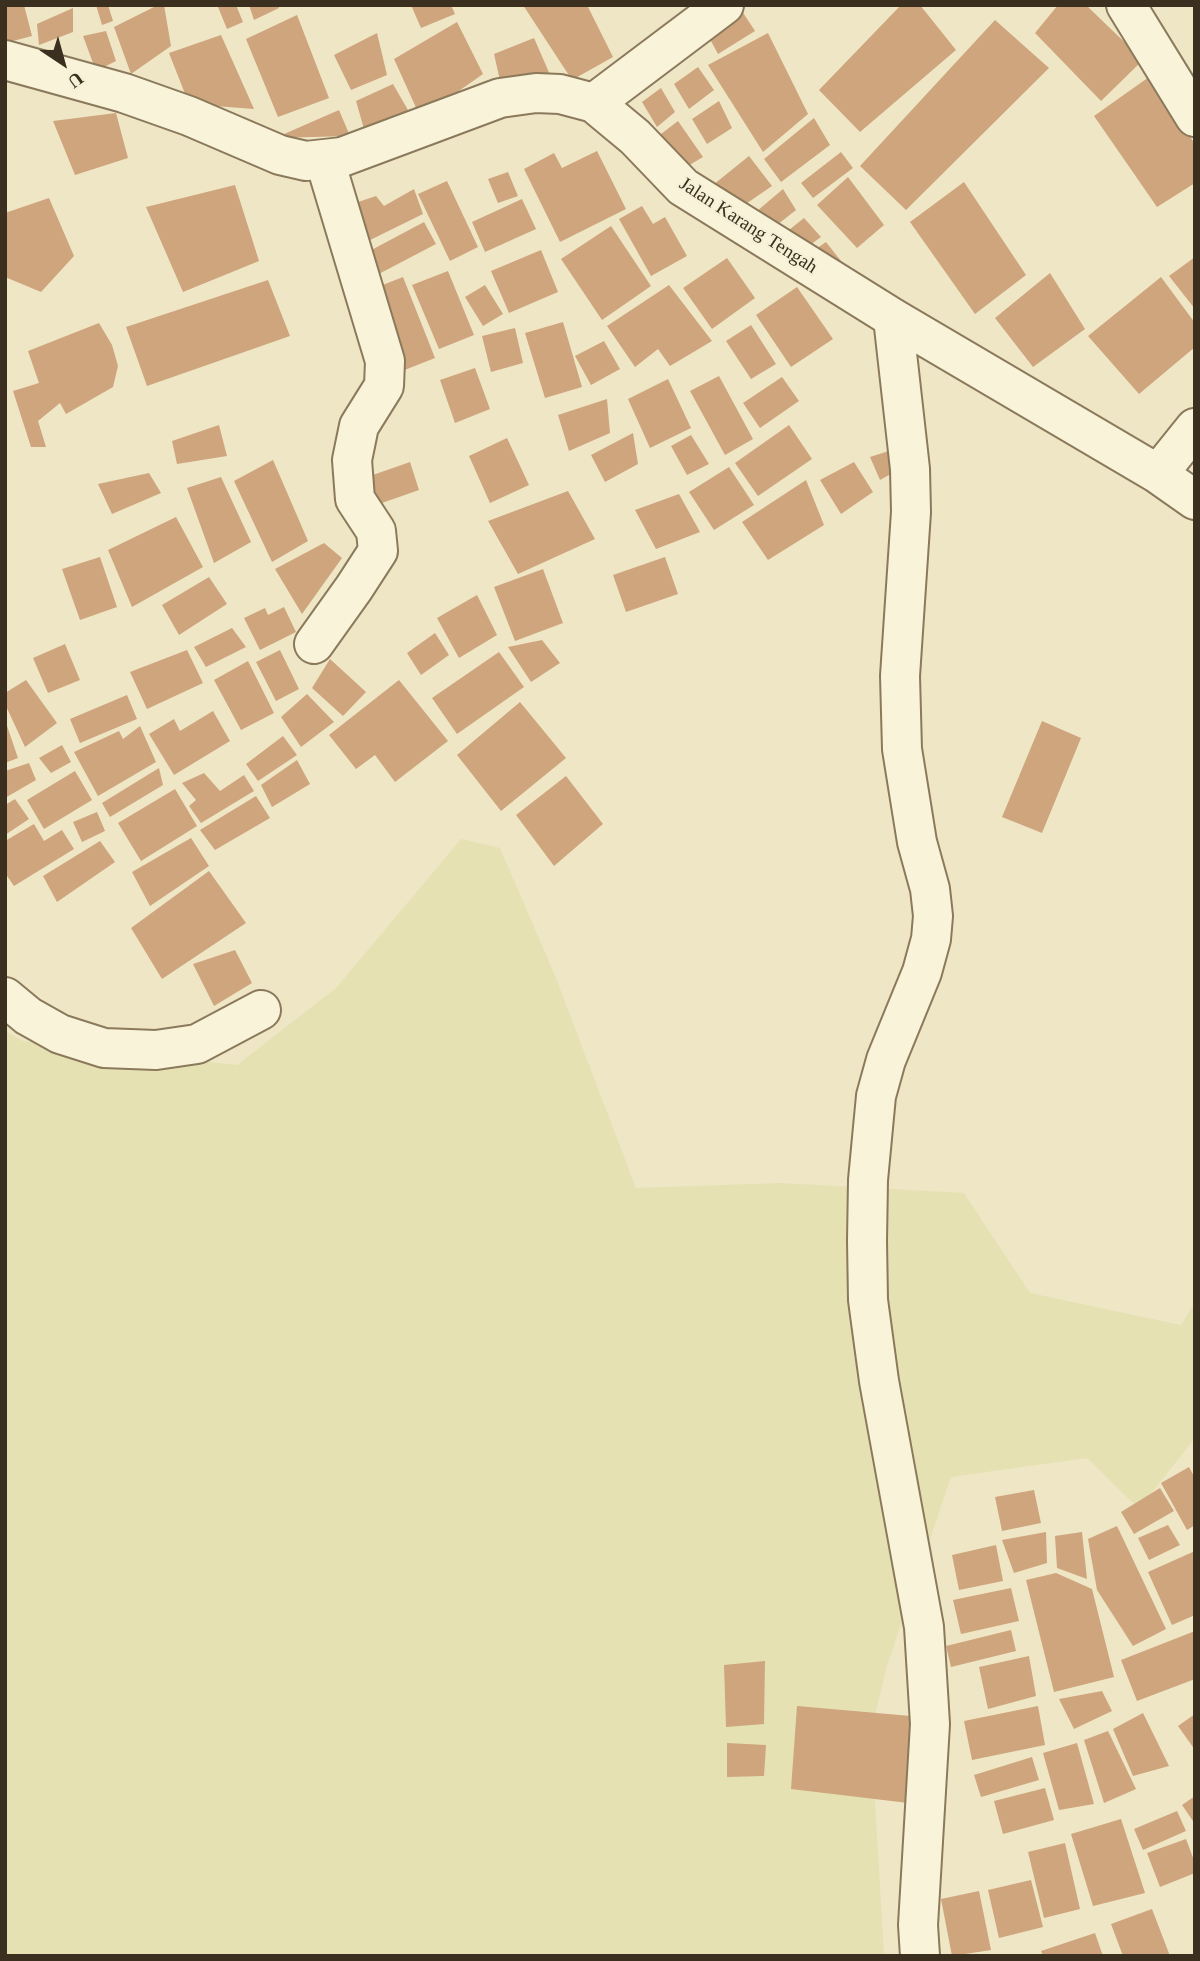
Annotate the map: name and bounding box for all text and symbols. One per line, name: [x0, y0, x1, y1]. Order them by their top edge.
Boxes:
north arrow: [28, 28, 98, 98]
text: U: [64, 68, 87, 93]
street label: Jalan Karang Tengah: [675, 173, 821, 279]

